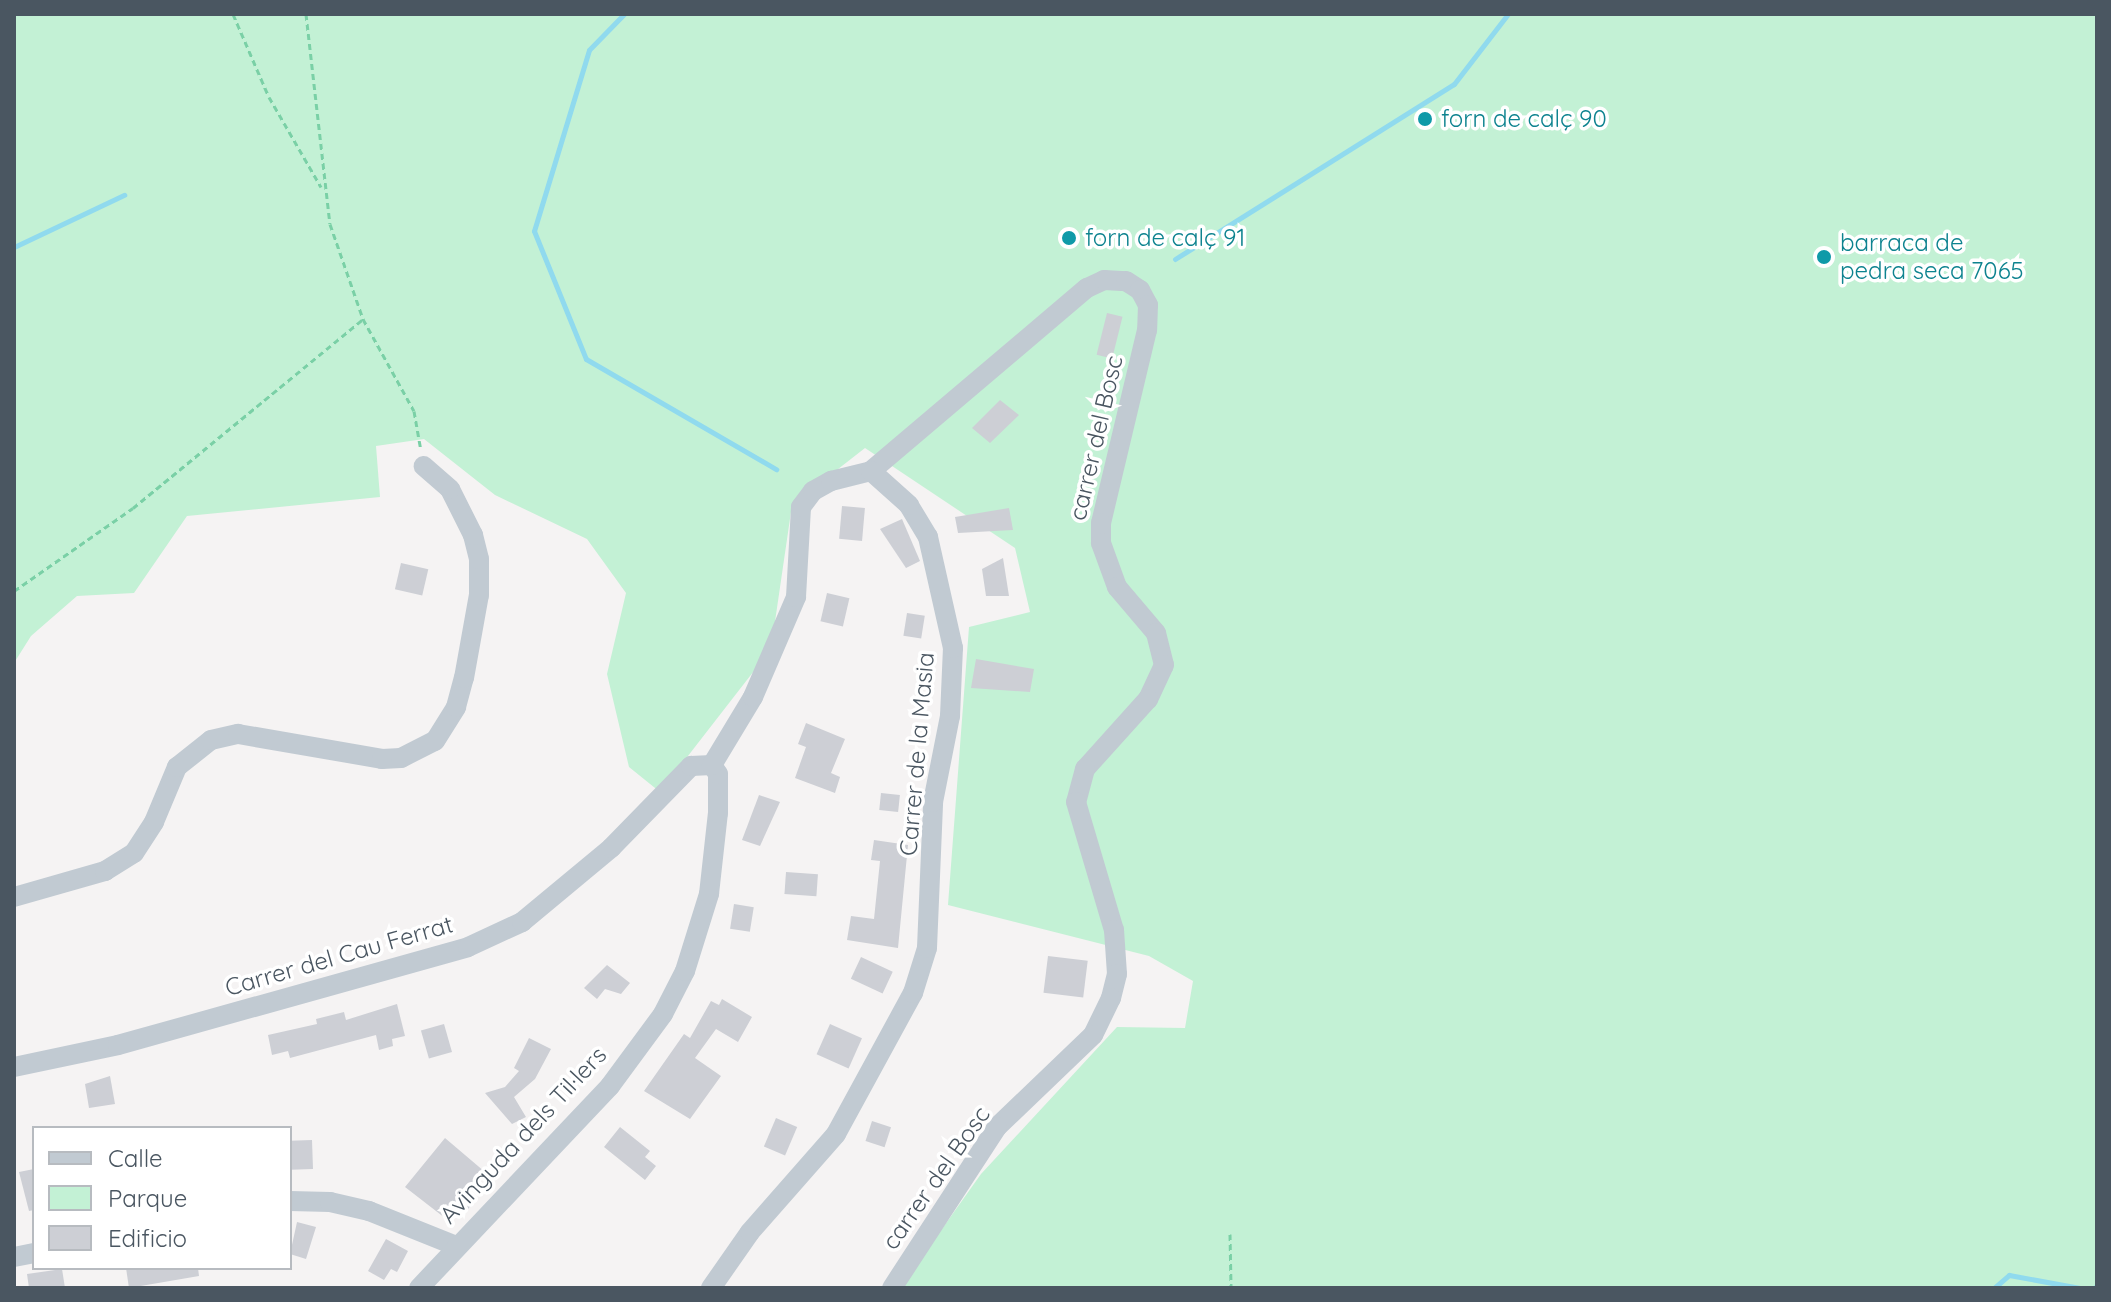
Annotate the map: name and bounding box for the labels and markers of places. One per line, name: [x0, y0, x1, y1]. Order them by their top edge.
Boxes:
place label: forn de calç 90: [1441, 105, 1607, 133]
marker: forn de calç 90: [1416, 110, 1434, 128]
place label: forn de calç 91: [1085, 224, 1245, 252]
marker: forn de calç 91: [1060, 229, 1078, 247]
place label: barraca de pedra seca 7065: [1840, 229, 2024, 285]
marker: barraca de pedra seca 7065: [1815, 248, 1833, 266]

